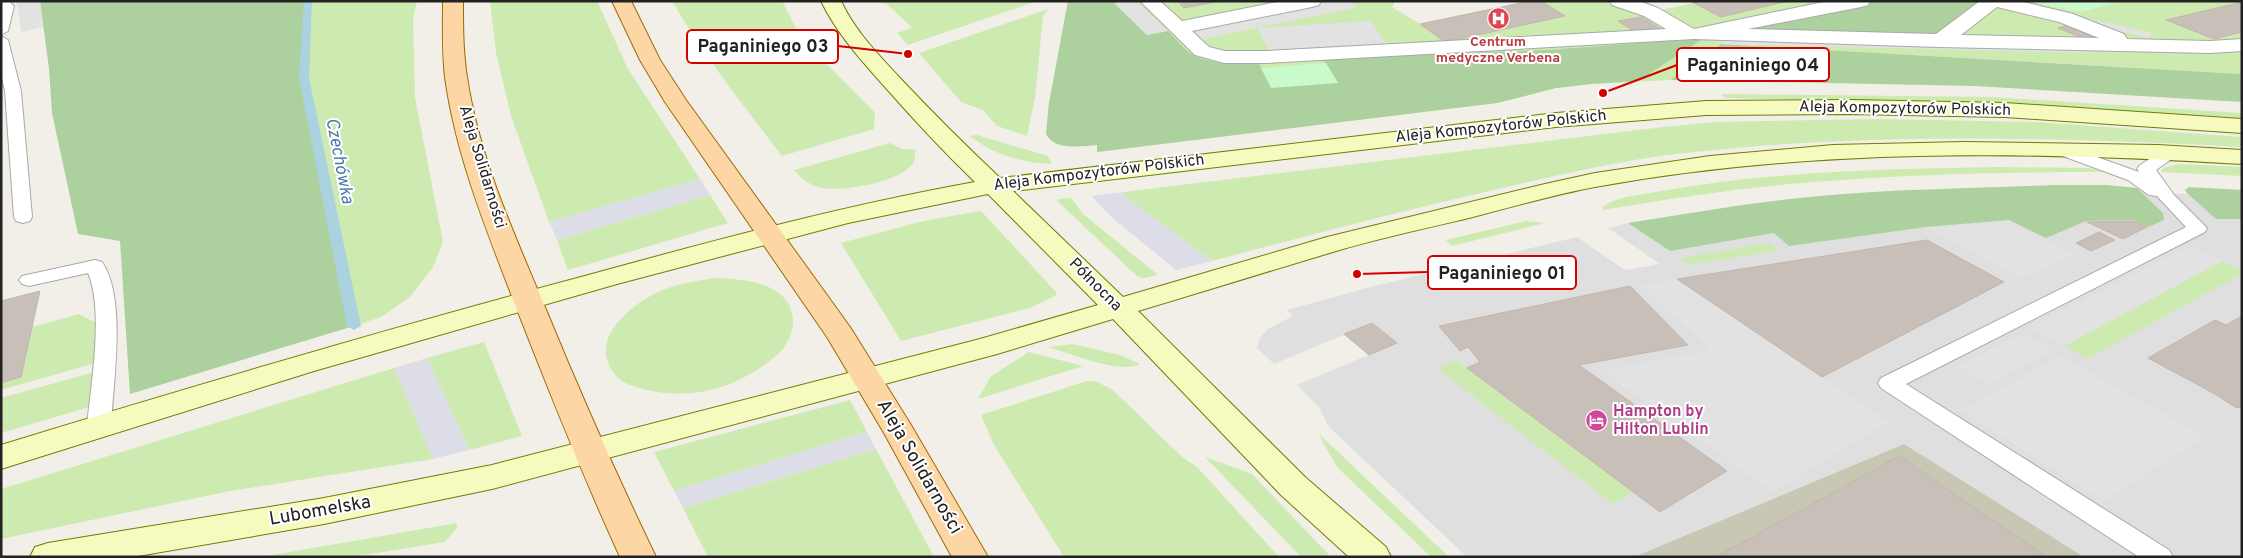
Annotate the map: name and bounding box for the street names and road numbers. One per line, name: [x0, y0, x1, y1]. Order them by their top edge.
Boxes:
street label: Aleja Kompozytorów Polskich: [1799, 97, 2011, 121]
street label: Aleja Solidarności: [454, 103, 510, 231]
street label: Aleja Kompozytorów Polskich: [1394, 106, 1608, 148]
street label: Aleja Kompozytorów Polskich: [992, 150, 1206, 196]
street label: Północna: [1064, 254, 1126, 316]
street label: Aleja Solidarności: [871, 395, 967, 539]
street label: Lubomelska: [267, 490, 373, 532]

